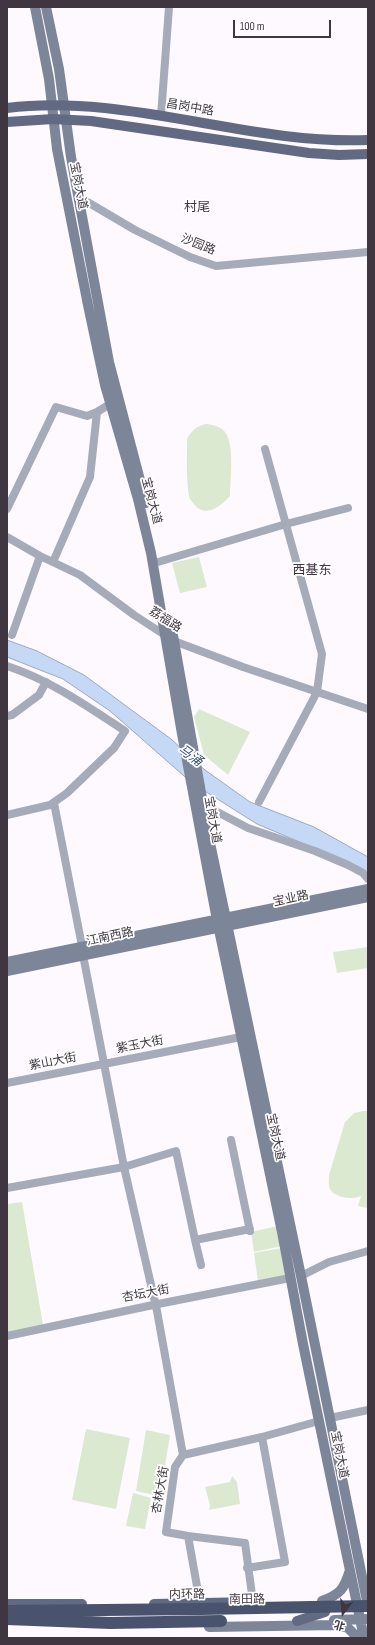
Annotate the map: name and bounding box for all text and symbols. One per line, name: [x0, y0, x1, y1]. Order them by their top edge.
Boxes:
scale bar: [235, 12, 333, 38]
text: 100 m: [240, 19, 265, 34]
street label: 昌岗中路: [165, 97, 215, 119]
street label: 宝岗大道: [66, 161, 90, 211]
district label: 村尾: [184, 200, 210, 216]
street label: 沙园路: [179, 232, 217, 258]
street label: 宝岗大道: [138, 476, 164, 526]
district label: 西基东: [293, 563, 331, 579]
street label: 荔福路: [146, 604, 184, 636]
water label: 马涌: [175, 742, 205, 770]
street label: 宝岗大道: [201, 795, 223, 845]
street label: 宝业路: [272, 888, 310, 910]
street label: 江南西路: [85, 925, 135, 949]
street label: 紫玉大街: [115, 1033, 165, 1057]
street label: 紫山大街: [28, 1050, 78, 1074]
street label: 宝岗大道: [263, 1112, 287, 1162]
street label: 杏坛大街: [121, 1282, 171, 1306]
street label: 宝岗大道: [327, 1430, 351, 1480]
street label: 杏林大街: [150, 1465, 172, 1515]
street label: 内环路: [169, 1587, 205, 1603]
street label: 南田路: [229, 1592, 265, 1608]
north arrow: [323, 1593, 363, 1633]
text: 北: [332, 1617, 347, 1633]

